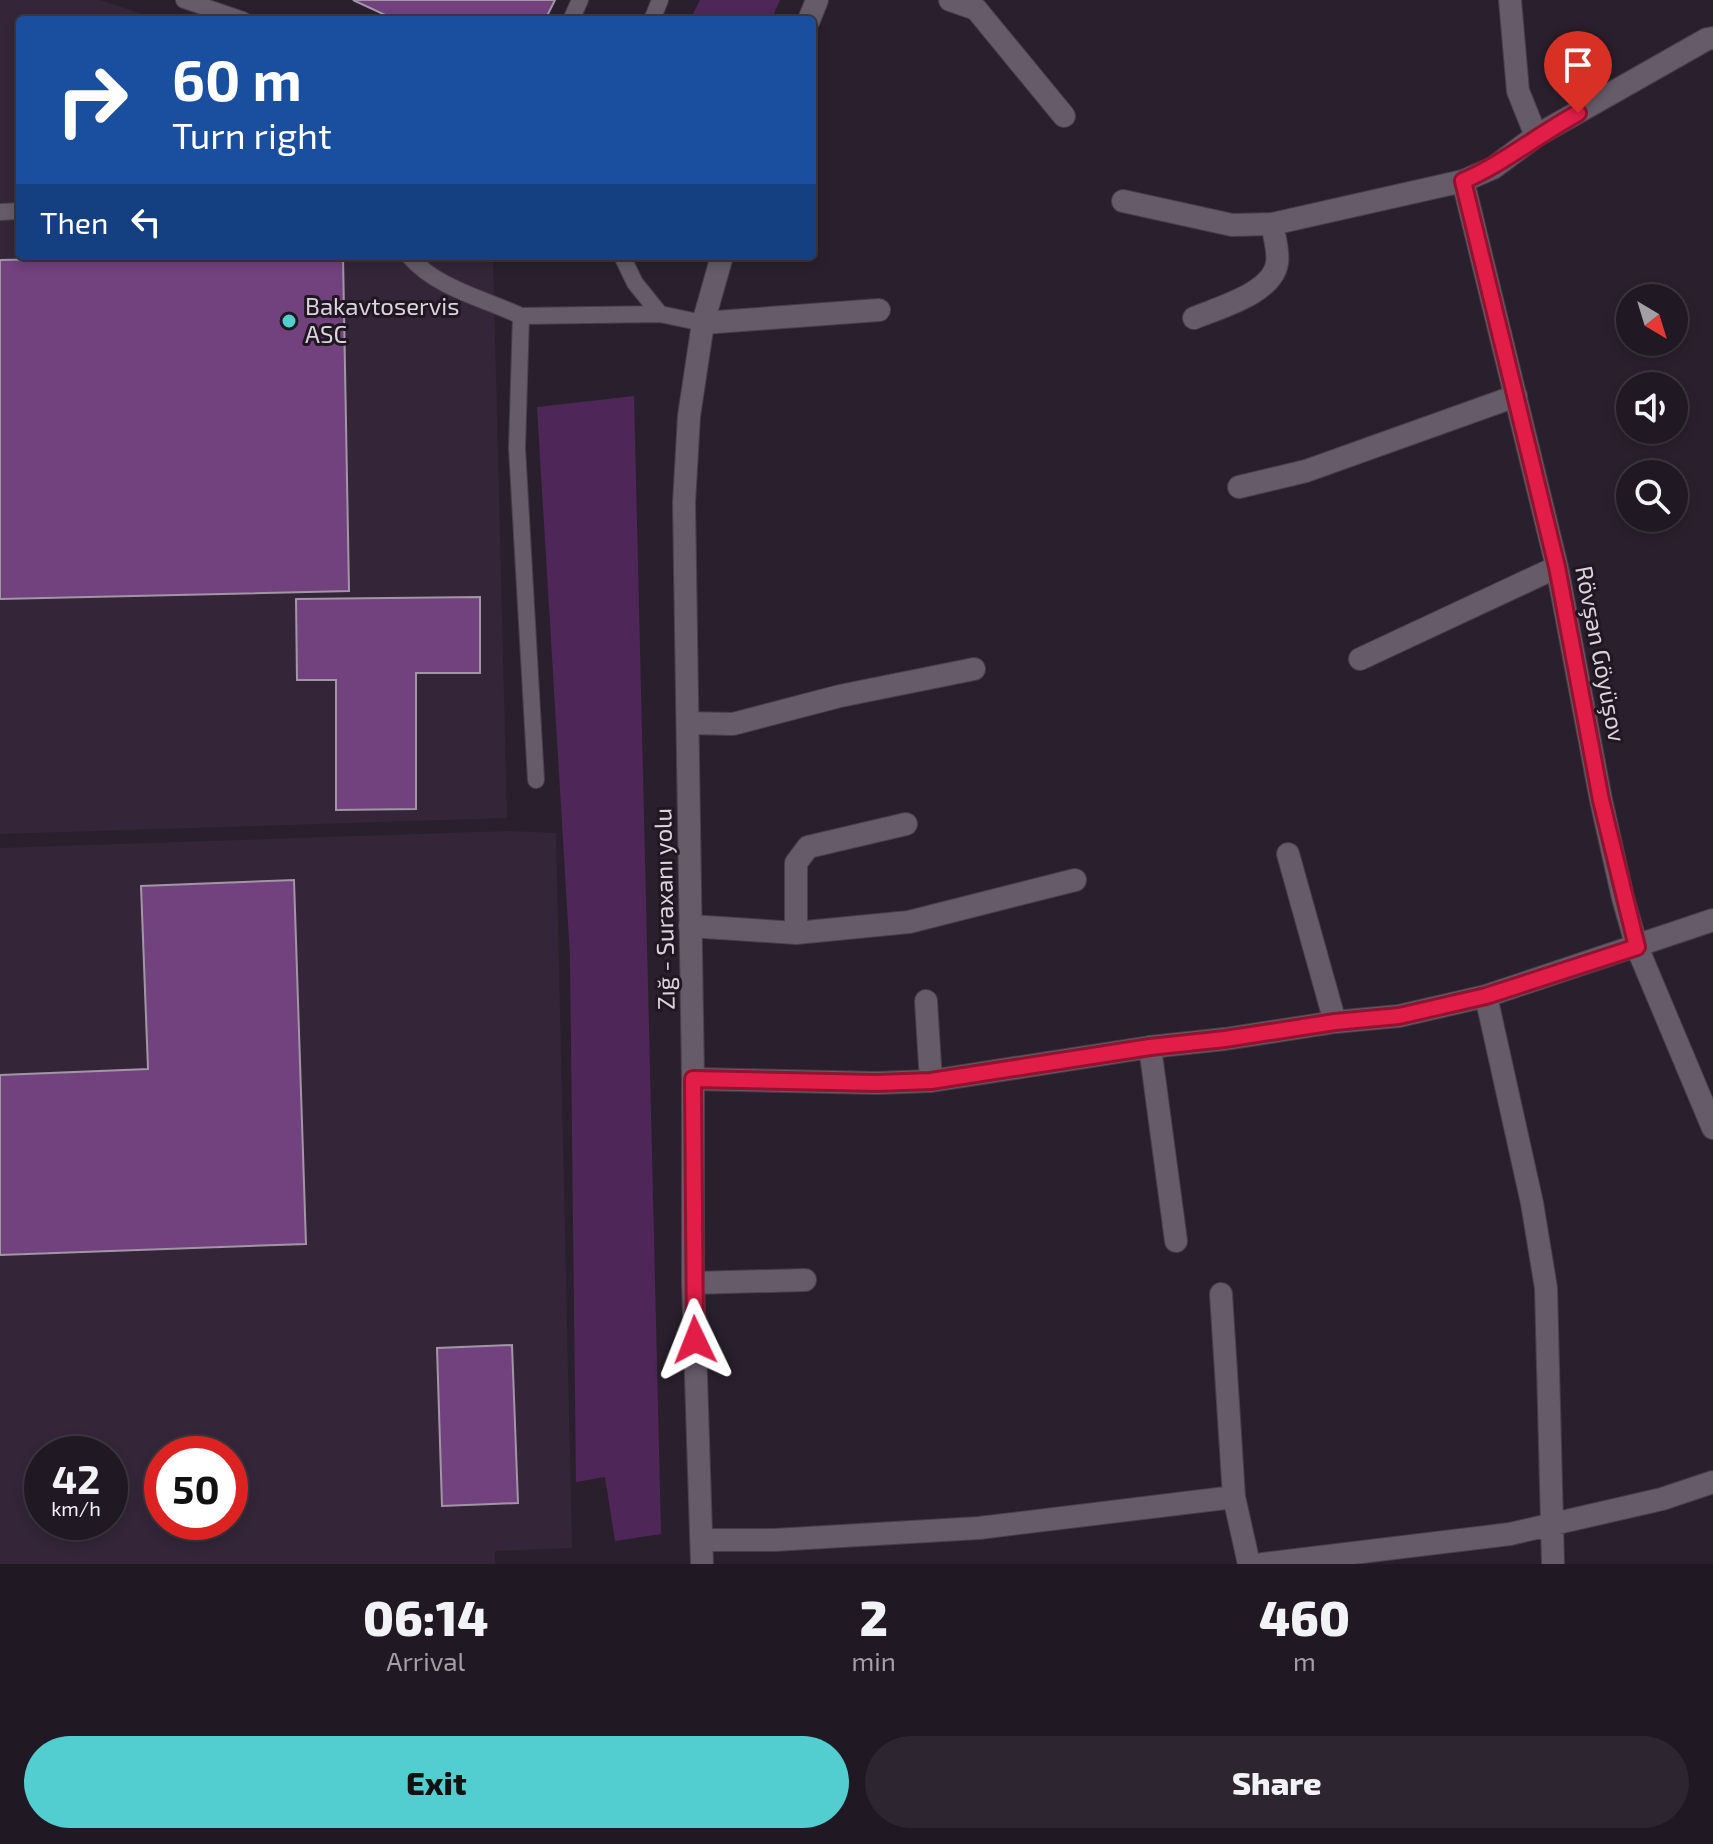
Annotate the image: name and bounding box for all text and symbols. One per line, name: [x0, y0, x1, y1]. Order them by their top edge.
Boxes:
pin: [1544, 31, 1612, 113]
icon: arrive: [1556, 43, 1600, 87]
text: 60 m: [172, 45, 302, 112]
icon: right: [40, 48, 144, 152]
text: Turn right: [172, 113, 332, 156]
icon: left: [124, 200, 168, 244]
text: Then: [40, 204, 108, 240]
north arrow: [1616, 284, 1688, 356]
map controls: [1616, 284, 1688, 532]
place label: Bakavtoservis ASC: [305, 291, 460, 348]
marker: Bakavtoservis ASC: [280, 312, 298, 330]
button: sound: [1616, 372, 1688, 444]
button: search: [1616, 460, 1688, 532]
street label: Rövşən Göyüşov: [1569, 563, 1633, 745]
street label: Zığ - Suraxanı yolu: [647, 808, 680, 1010]
position arrow: [653, 1298, 737, 1382]
speed limit sign: 50: [144, 1436, 248, 1540]
text: 42: [52, 1454, 100, 1502]
text: km/h: [51, 1496, 101, 1520]
text: 06:14: [363, 1588, 489, 1646]
text: 2: [860, 1588, 888, 1646]
text: 460: [1259, 1588, 1350, 1646]
text: Arrival: [386, 1645, 465, 1676]
text: min: [852, 1645, 896, 1676]
text: m: [1293, 1645, 1316, 1676]
button: Exit: [24, 1736, 849, 1828]
button: Share: [865, 1736, 1689, 1828]

